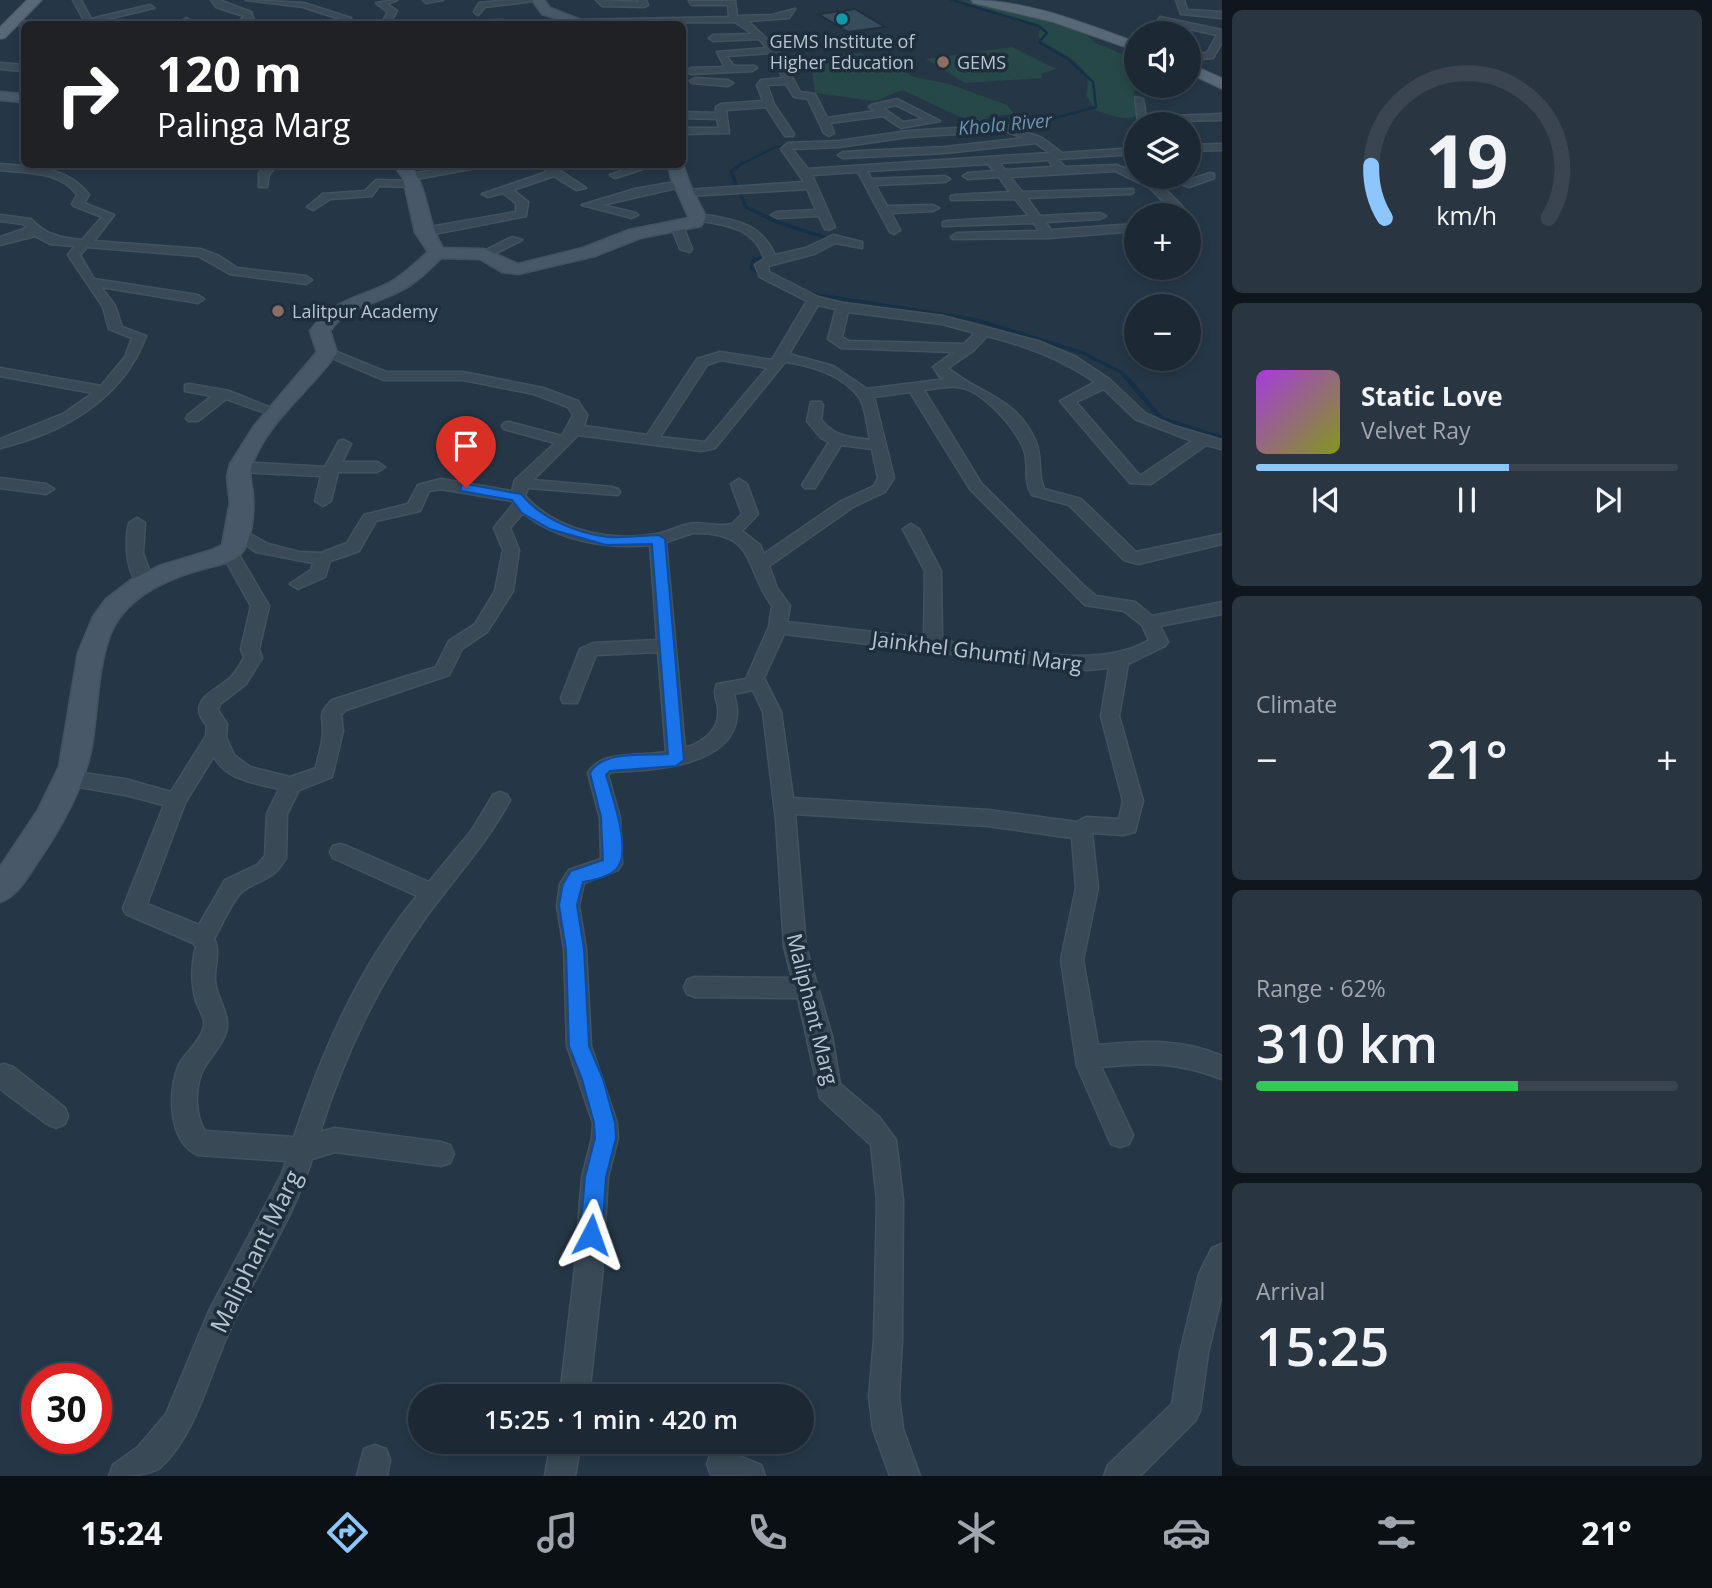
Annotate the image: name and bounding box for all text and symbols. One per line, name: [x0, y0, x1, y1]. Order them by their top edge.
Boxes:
marker: GEMS Institute of Higher Education: [834, 11, 850, 27]
map controls: [1124, 21, 1201, 371]
button: sound: [1124, 21, 1201, 98]
place label: GEMS Institute of Higher Education: [770, 29, 915, 74]
text: 120 m: [157, 40, 302, 106]
icon: right: [42, 49, 133, 140]
place label: GEMS: [957, 50, 1006, 74]
marker: GEMS: [935, 54, 951, 70]
text: Palinga Marg: [157, 103, 350, 146]
water label: Khola River: [957, 107, 1055, 141]
text: 19: [1425, 110, 1509, 209]
button: layers: [1124, 112, 1201, 189]
text: km/h: [1437, 197, 1497, 231]
button: +: [1124, 203, 1201, 280]
button: −: [1124, 294, 1201, 371]
place label: Lalitpur Academy: [292, 299, 439, 323]
marker: Lalitpur Academy: [270, 303, 286, 319]
text: Static Love: [1361, 378, 1503, 414]
text: Velvet Ray: [1361, 414, 1471, 446]
pin: [436, 416, 496, 488]
icon: arrive: [447, 427, 485, 465]
icon: previous: [1307, 481, 1345, 519]
icon: pause: [1448, 481, 1486, 519]
icon: next: [1589, 481, 1627, 519]
street label: Jainkhel Ghumti Marg: [868, 624, 1084, 678]
text: Climate: [1256, 688, 1337, 720]
text: 21°: [1426, 723, 1508, 794]
text: −: [1256, 733, 1278, 785]
text: +: [1656, 733, 1678, 785]
street label: Maliphant Marg: [781, 930, 845, 1088]
text: Range · 62%: [1256, 972, 1386, 1004]
text: 310 km: [1256, 1007, 1438, 1078]
street label: Maliphant Marg: [201, 1164, 309, 1338]
position arrow: [554, 1198, 628, 1272]
text: Arrival: [1256, 1275, 1325, 1307]
text: 15:25: [1256, 1310, 1389, 1381]
speed limit sign: 30: [21, 1363, 112, 1454]
text: 15:25 · 1 min · 420 m: [484, 1401, 738, 1437]
icon: directions: [323, 1508, 372, 1557]
icon: music: [533, 1508, 582, 1557]
icon: phone: [743, 1508, 792, 1557]
icon: climate: [952, 1508, 1001, 1557]
icon: car: [1162, 1508, 1211, 1557]
icon: filters: [1372, 1508, 1421, 1557]
text: 15:24: [80, 1511, 163, 1554]
text: 21°: [1581, 1511, 1632, 1554]

